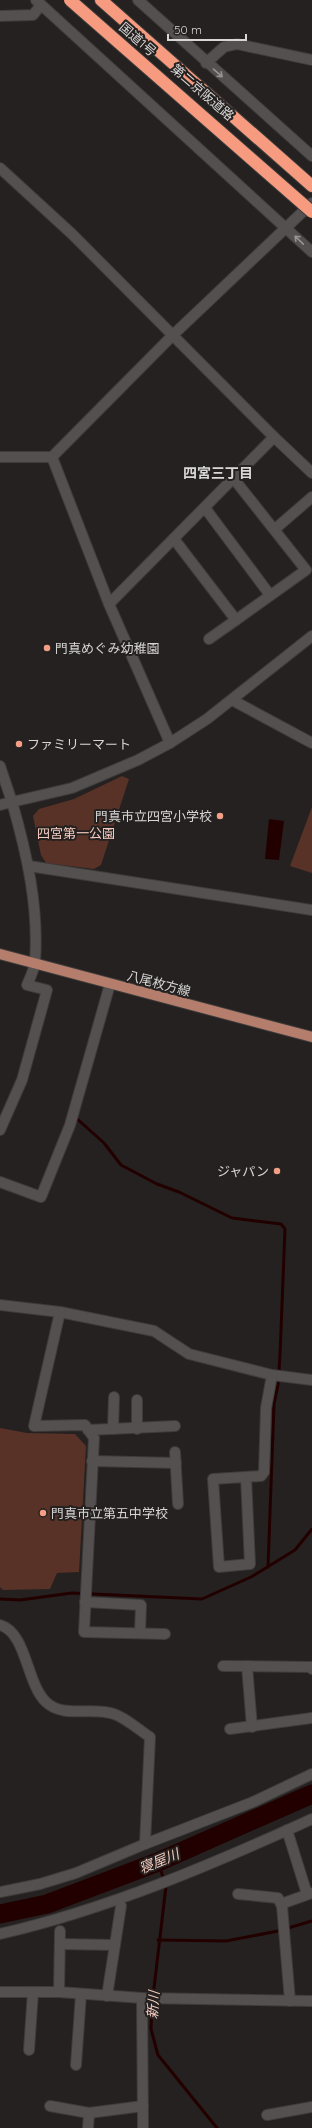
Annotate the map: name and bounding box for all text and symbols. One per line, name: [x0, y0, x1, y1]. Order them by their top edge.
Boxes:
scale bar: [168, 16, 246, 42]
street label: 国道1号: [116, 19, 160, 59]
text: 50 m: [174, 22, 202, 37]
street label: 第二京阪道路: [168, 60, 238, 124]
one-way arrow: [213, 69, 223, 78]
one-way arrow: [294, 235, 304, 245]
district label: 四宮三丁目: [183, 464, 253, 482]
place label: 門真めぐみ幼稚園: [55, 640, 159, 656]
marker: 門真めぐみ幼稚園: [42, 643, 52, 653]
place label: ファミリーマート: [27, 736, 131, 752]
marker: ファミリーマート: [14, 739, 24, 749]
place label: 門真市立四宮小学校: [95, 808, 212, 824]
marker: 門真市立四宮小学校: [215, 811, 225, 821]
park label: 四宮第一公園: [37, 825, 115, 841]
street label: 八尾枚方線: [126, 967, 192, 999]
place label: ジャパン: [217, 1163, 269, 1179]
marker: ジャパン: [272, 1166, 282, 1176]
place label: 門真市立第五中学校: [51, 1505, 168, 1521]
marker: 門真市立第五中学校: [38, 1508, 48, 1518]
water label: 寝屋川: [136, 1844, 184, 1877]
water label: 新川: [143, 1988, 163, 2020]

